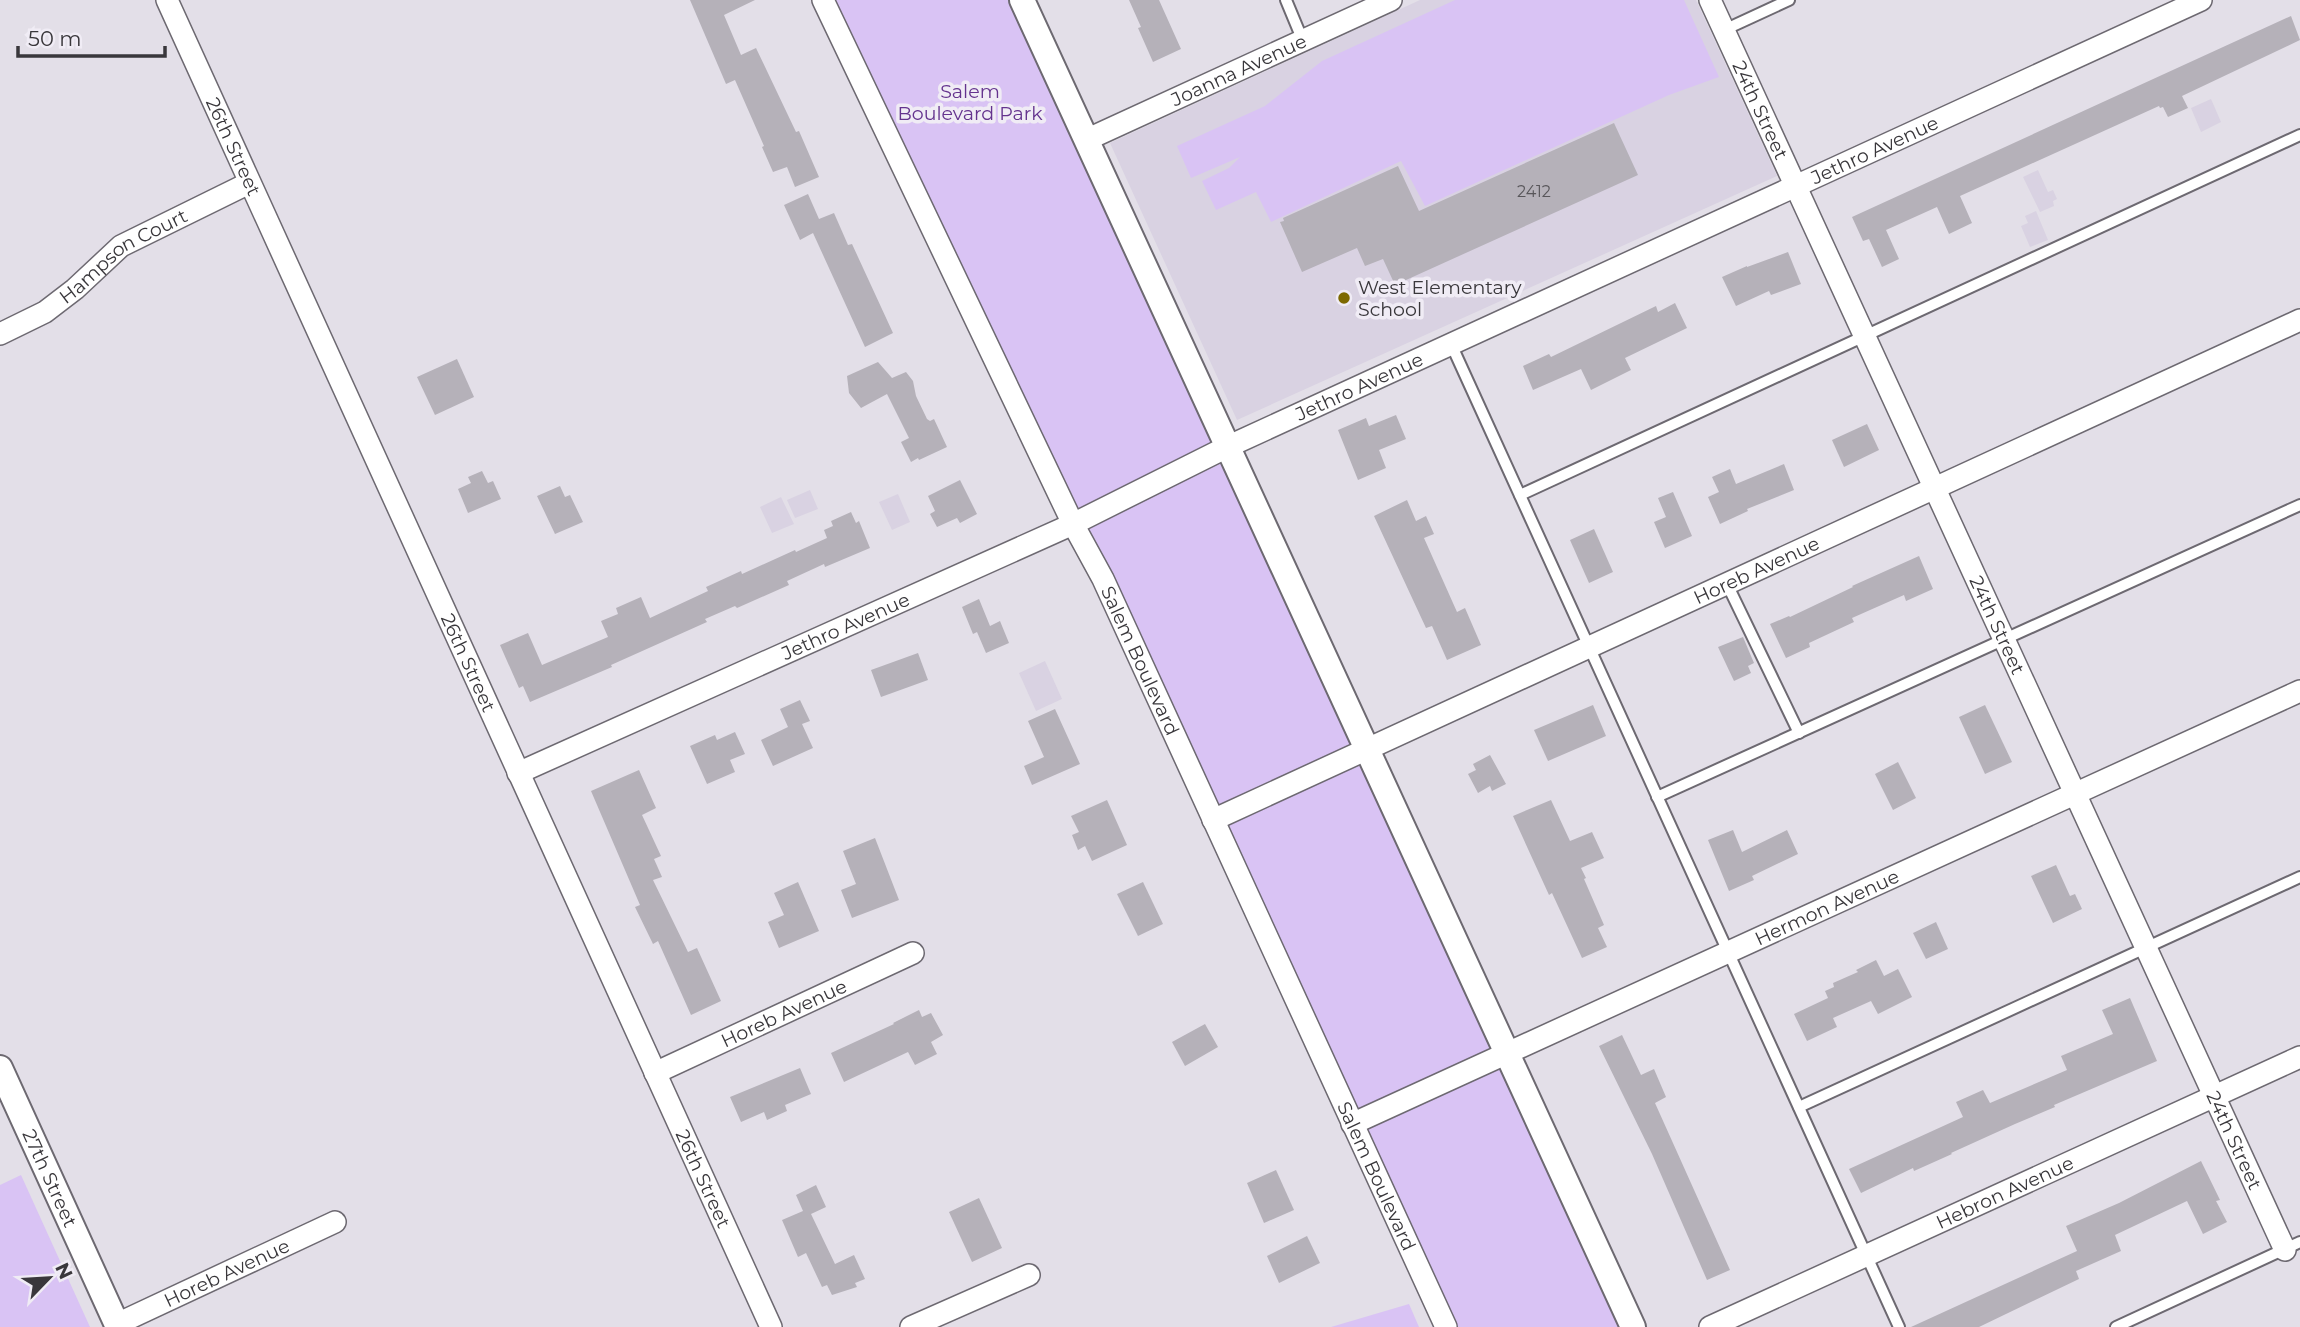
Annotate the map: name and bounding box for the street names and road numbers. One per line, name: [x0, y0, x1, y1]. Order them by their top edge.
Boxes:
street label: Joanna Avenue: [1166, 29, 1310, 111]
street label: 24th Street: [1728, 57, 1793, 163]
street label: 26th Street: [201, 94, 266, 200]
street label: Jethro Avenue: [1806, 111, 1942, 189]
street label: Hampson Court: [55, 204, 191, 308]
street label: Jethro Avenue: [1291, 347, 1427, 426]
street label: Horeb Avenue: [1690, 531, 1823, 609]
street label: 24th Street: [1965, 572, 2030, 678]
street label: Salem Boulevard: [1096, 582, 1185, 739]
street label: Jethro Avenue: [777, 587, 913, 665]
street label: 26th Street: [436, 610, 501, 716]
street label: Hermon Avenue: [1751, 864, 1903, 950]
street label: Horeb Avenue: [717, 974, 850, 1052]
street label: 24th Street: [2202, 1087, 2267, 1193]
street label: Salem Boulevard: [1333, 1098, 1421, 1254]
street label: 27th Street: [18, 1126, 82, 1231]
street label: 26th Street: [671, 1126, 736, 1232]
street label: Hebron Avenue: [1932, 1151, 2077, 1234]
street label: Horeb Avenue: [160, 1234, 293, 1312]

